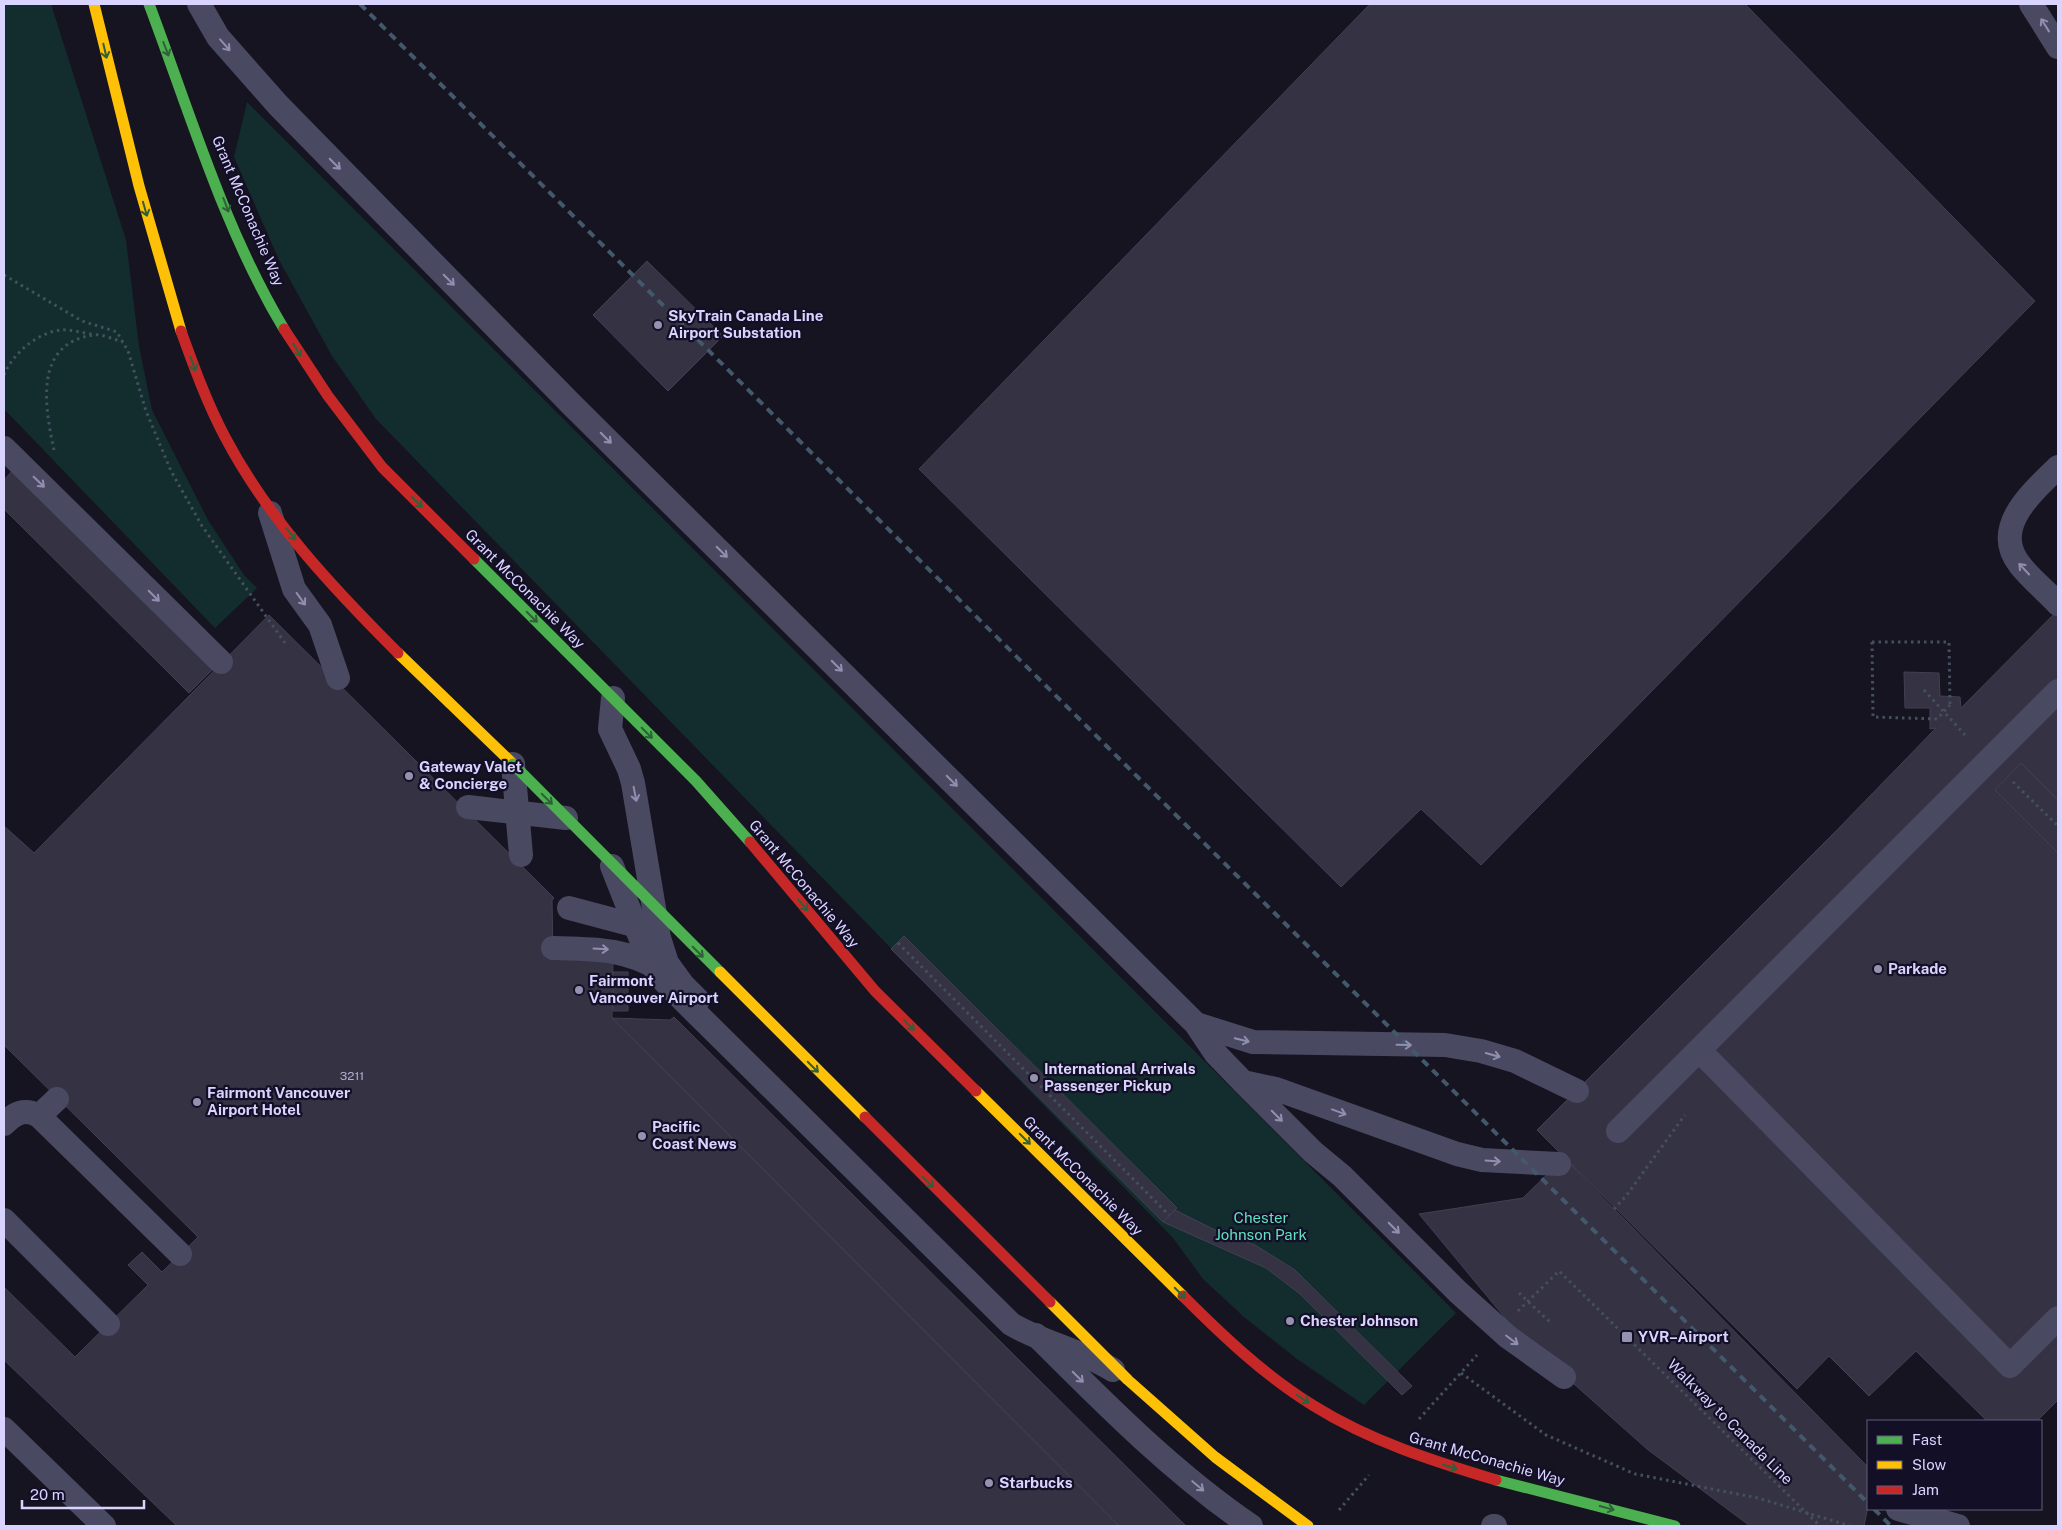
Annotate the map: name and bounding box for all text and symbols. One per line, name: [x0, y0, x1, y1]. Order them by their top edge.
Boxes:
one-way arrow: [2039, 19, 2049, 33]
one-way arrow: [219, 38, 231, 51]
one-way arrow: [162, 41, 172, 56]
one-way arrow: [101, 43, 110, 59]
street label: Grant McConachie Way: [209, 133, 288, 288]
one-way arrow: [329, 158, 342, 170]
one-way arrow: [222, 196, 231, 212]
one-way arrow: [141, 200, 150, 216]
one-way arrow: [443, 273, 455, 285]
place label: SkyTrain Canada Line Airport Substation: [668, 307, 823, 341]
marker: SkyTrain Canada Line Airport Substation: [652, 319, 664, 331]
one-way arrow: [292, 343, 302, 358]
one-way arrow: [189, 356, 198, 371]
one-way arrow: [600, 432, 612, 444]
one-way arrow: [32, 475, 44, 487]
one-way arrow: [410, 496, 423, 508]
street label: Grant McConachie Way: [462, 526, 588, 652]
one-way arrow: [285, 527, 296, 540]
one-way arrow: [716, 546, 728, 558]
one-way arrow: [2018, 562, 2030, 575]
one-way arrow: [148, 590, 160, 602]
one-way arrow: [296, 592, 307, 605]
one-way arrow: [525, 611, 538, 623]
one-way arrow: [831, 660, 843, 673]
one-way arrow: [641, 726, 653, 738]
place label: Gateway Valet & Concierge: [419, 758, 522, 792]
marker: Gateway Valet & Concierge: [403, 770, 415, 782]
one-way arrow: [946, 775, 958, 787]
one-way arrow: [631, 786, 641, 802]
one-way arrow: [541, 793, 553, 805]
street label: Grant McConachie Way: [746, 816, 863, 951]
one-way arrow: [798, 898, 809, 911]
one-way arrow: [593, 945, 609, 954]
one-way arrow: [692, 946, 704, 958]
place label: Parkade: [1888, 960, 1947, 977]
marker: Parkade: [1872, 963, 1884, 975]
place label: Fairmont Vancouver Airport: [589, 972, 719, 1006]
marker: Fairmont Vancouver Airport: [573, 984, 585, 996]
one-way arrow: [903, 1019, 915, 1031]
one-way arrow: [1233, 1035, 1249, 1045]
one-way arrow: [1396, 1040, 1412, 1050]
one-way arrow: [1485, 1050, 1501, 1060]
place label: International Arrivals Passenger Pickup: [1044, 1060, 1196, 1094]
one-way arrow: [806, 1061, 819, 1073]
house number: 3211: [340, 1069, 364, 1083]
marker: International Arrivals Passenger Pickup: [1028, 1072, 1040, 1084]
place label: Fairmont Vancouver Airport Hotel: [207, 1084, 350, 1118]
marker: Fairmont Vancouver Airport Hotel: [191, 1096, 203, 1108]
one-way arrow: [1331, 1108, 1346, 1117]
one-way arrow: [1271, 1110, 1283, 1122]
street label: Grant McConachie Way: [1020, 1113, 1146, 1239]
place label: Pacific Coast News: [652, 1118, 737, 1152]
marker: Pacific Coast News: [636, 1130, 648, 1142]
one-way arrow: [1018, 1133, 1030, 1145]
one-way arrow: [1485, 1157, 1501, 1166]
one-way arrow: [921, 1176, 934, 1188]
park label: Chester Johnson Park: [1215, 1209, 1307, 1243]
one-way arrow: [1388, 1222, 1400, 1235]
one-way arrow: [1174, 1287, 1186, 1300]
place label: Chester Johnson: [1300, 1312, 1418, 1329]
marker: Chester Johnson: [1284, 1315, 1296, 1327]
place label: YVR–Airport: [1638, 1328, 1729, 1345]
marker: YVR–Airport: [1620, 1330, 1634, 1344]
one-way arrow: [1505, 1335, 1519, 1345]
street label: Walkway to Canada Line: [1664, 1356, 1796, 1488]
one-way arrow: [1071, 1371, 1084, 1383]
one-way arrow: [1296, 1394, 1310, 1404]
legend: [1867, 1420, 2042, 1510]
street label: Grant McConachie Way: [1407, 1428, 1567, 1489]
text: Fast: [1912, 1431, 1942, 1448]
text: Slow: [1912, 1456, 1947, 1473]
one-way arrow: [1442, 1462, 1458, 1472]
place label: Starbucks: [999, 1474, 1073, 1491]
marker: Starbucks: [983, 1477, 995, 1489]
scale bar: [22, 1478, 145, 1510]
one-way arrow: [1191, 1480, 1204, 1491]
text: Jam: [1912, 1481, 1939, 1498]
text: 20 m: [30, 1486, 65, 1503]
one-way arrow: [1599, 1504, 1615, 1514]

